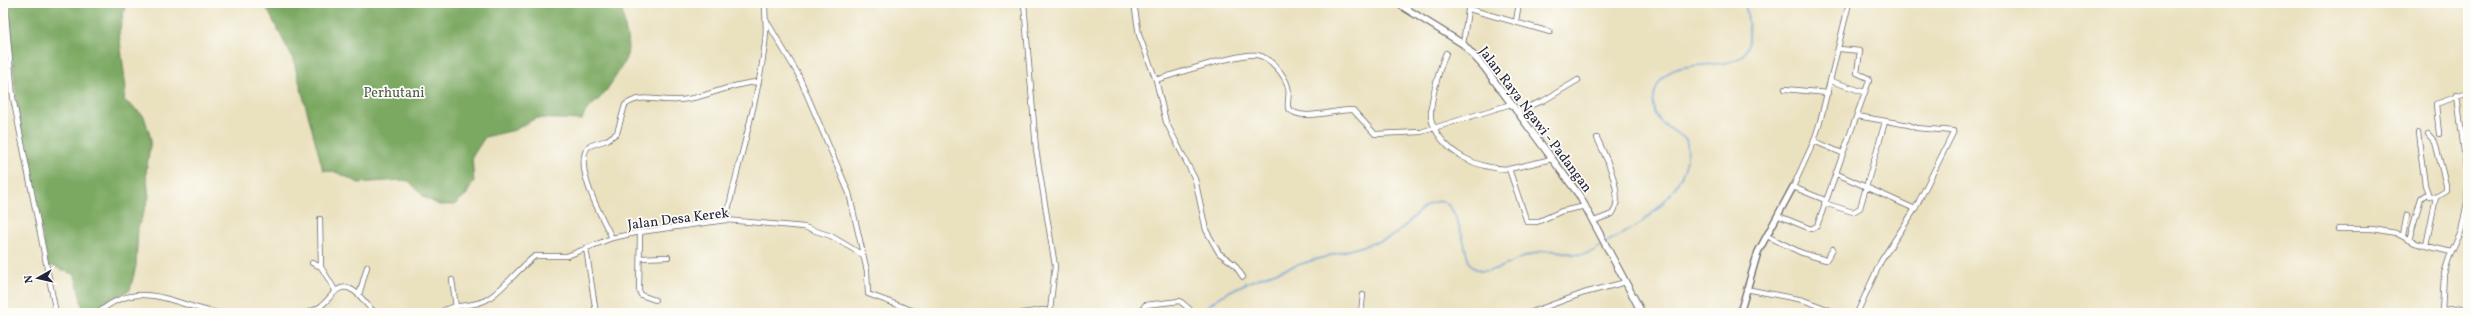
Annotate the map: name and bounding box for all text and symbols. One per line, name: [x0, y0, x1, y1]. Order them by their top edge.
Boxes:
street label: Jalan Raya Ngawi - Padangan: [1474, 43, 1596, 197]
park label: Perhutani: [363, 84, 425, 103]
street label: Jalan Desa Kerek: [626, 204, 730, 235]
north arrow: [18, 258, 58, 298]
text: N: [22, 274, 38, 284]

